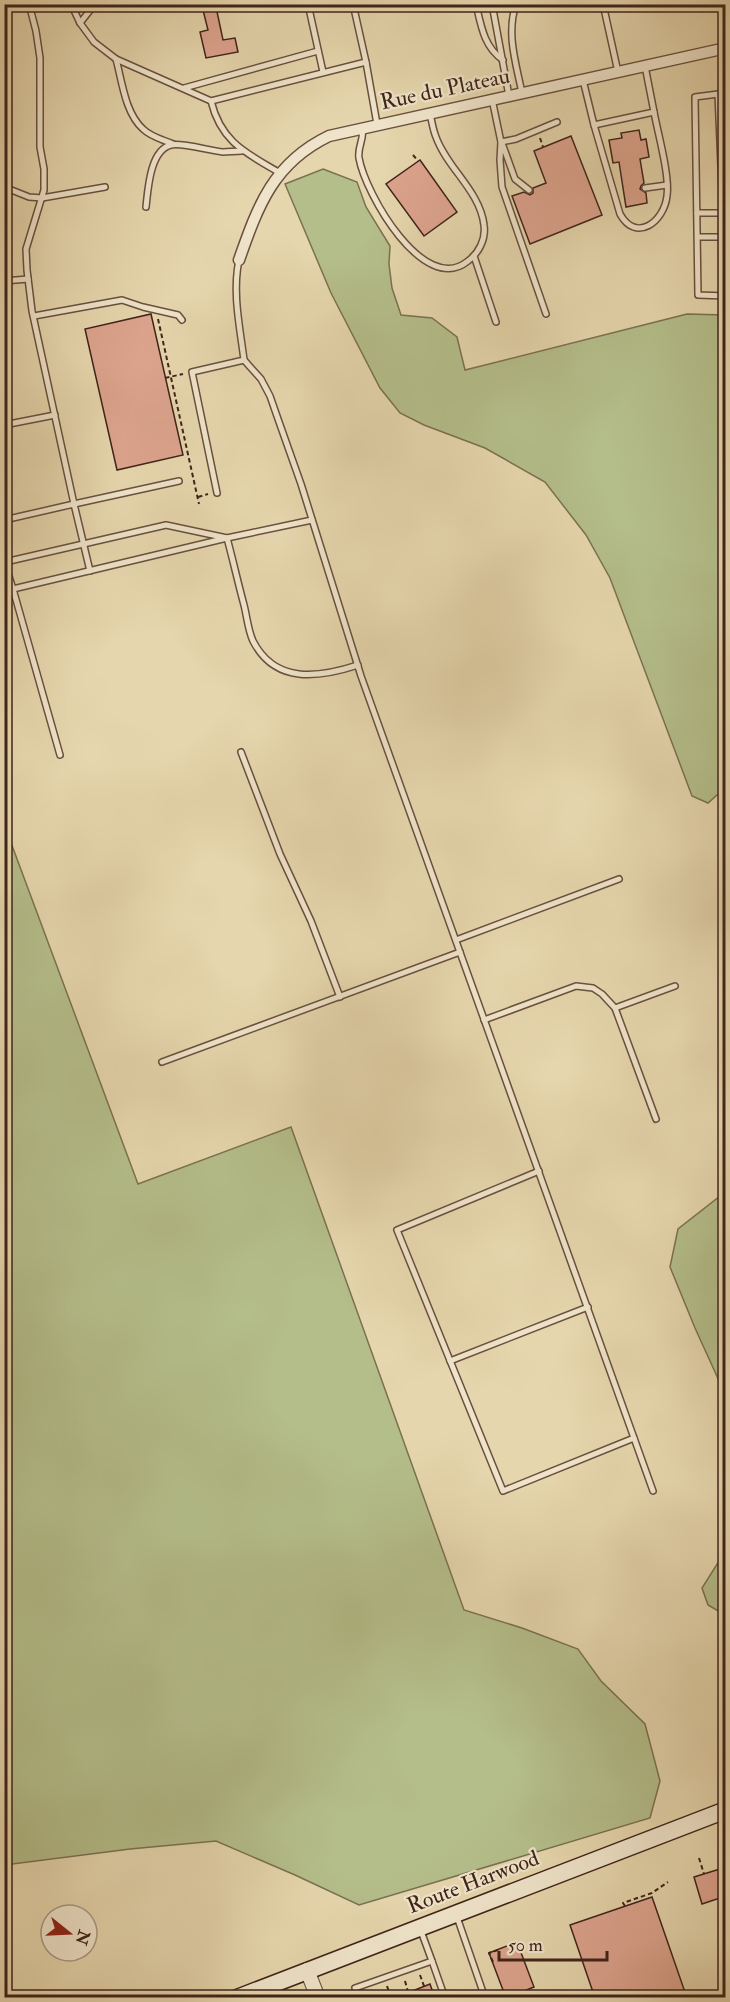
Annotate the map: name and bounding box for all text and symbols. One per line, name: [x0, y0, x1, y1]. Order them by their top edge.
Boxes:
street label: Rue du Plateau: [378, 62, 512, 116]
street label: Route Harwood: [403, 1844, 543, 1920]
north arrow: [39, 1903, 99, 1963]
scale bar: [499, 1924, 607, 1962]
text: N: [70, 1926, 94, 1948]
text: 50 m: [508, 1934, 543, 1957]

